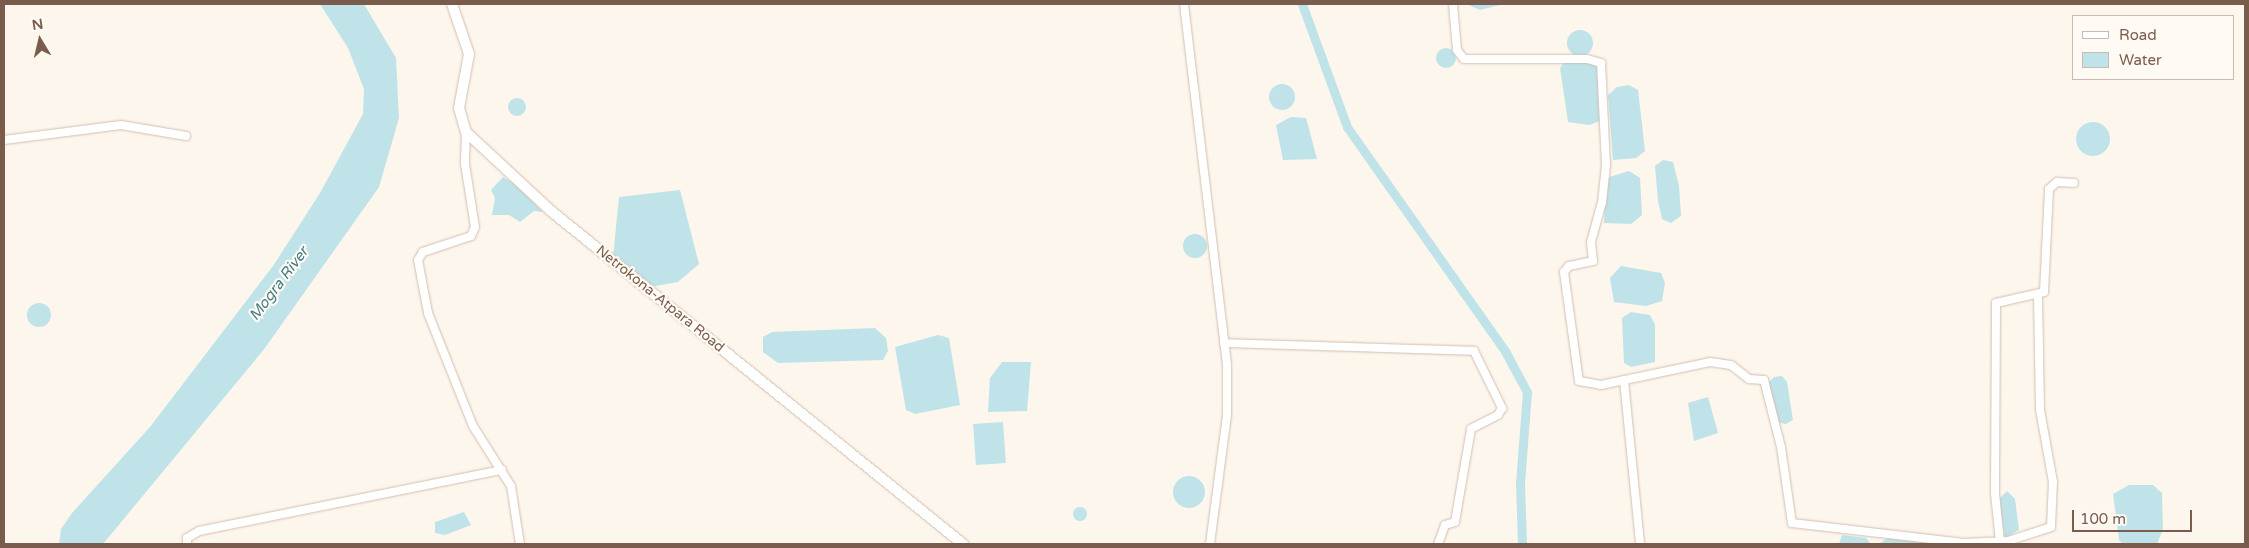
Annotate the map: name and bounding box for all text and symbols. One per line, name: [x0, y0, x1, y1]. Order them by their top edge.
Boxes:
north arrow: [15, 15, 65, 65]
text: N: [31, 15, 44, 34]
legend: [2072, 15, 2234, 80]
text: Road: [2119, 26, 2157, 44]
text: Water: [2119, 51, 2162, 69]
street label: Netrokona-Atpara Road: [592, 242, 728, 356]
water label: Mogra River: [246, 244, 312, 324]
scale bar: [2074, 500, 2194, 532]
text: 100 m: [2080, 510, 2126, 528]

